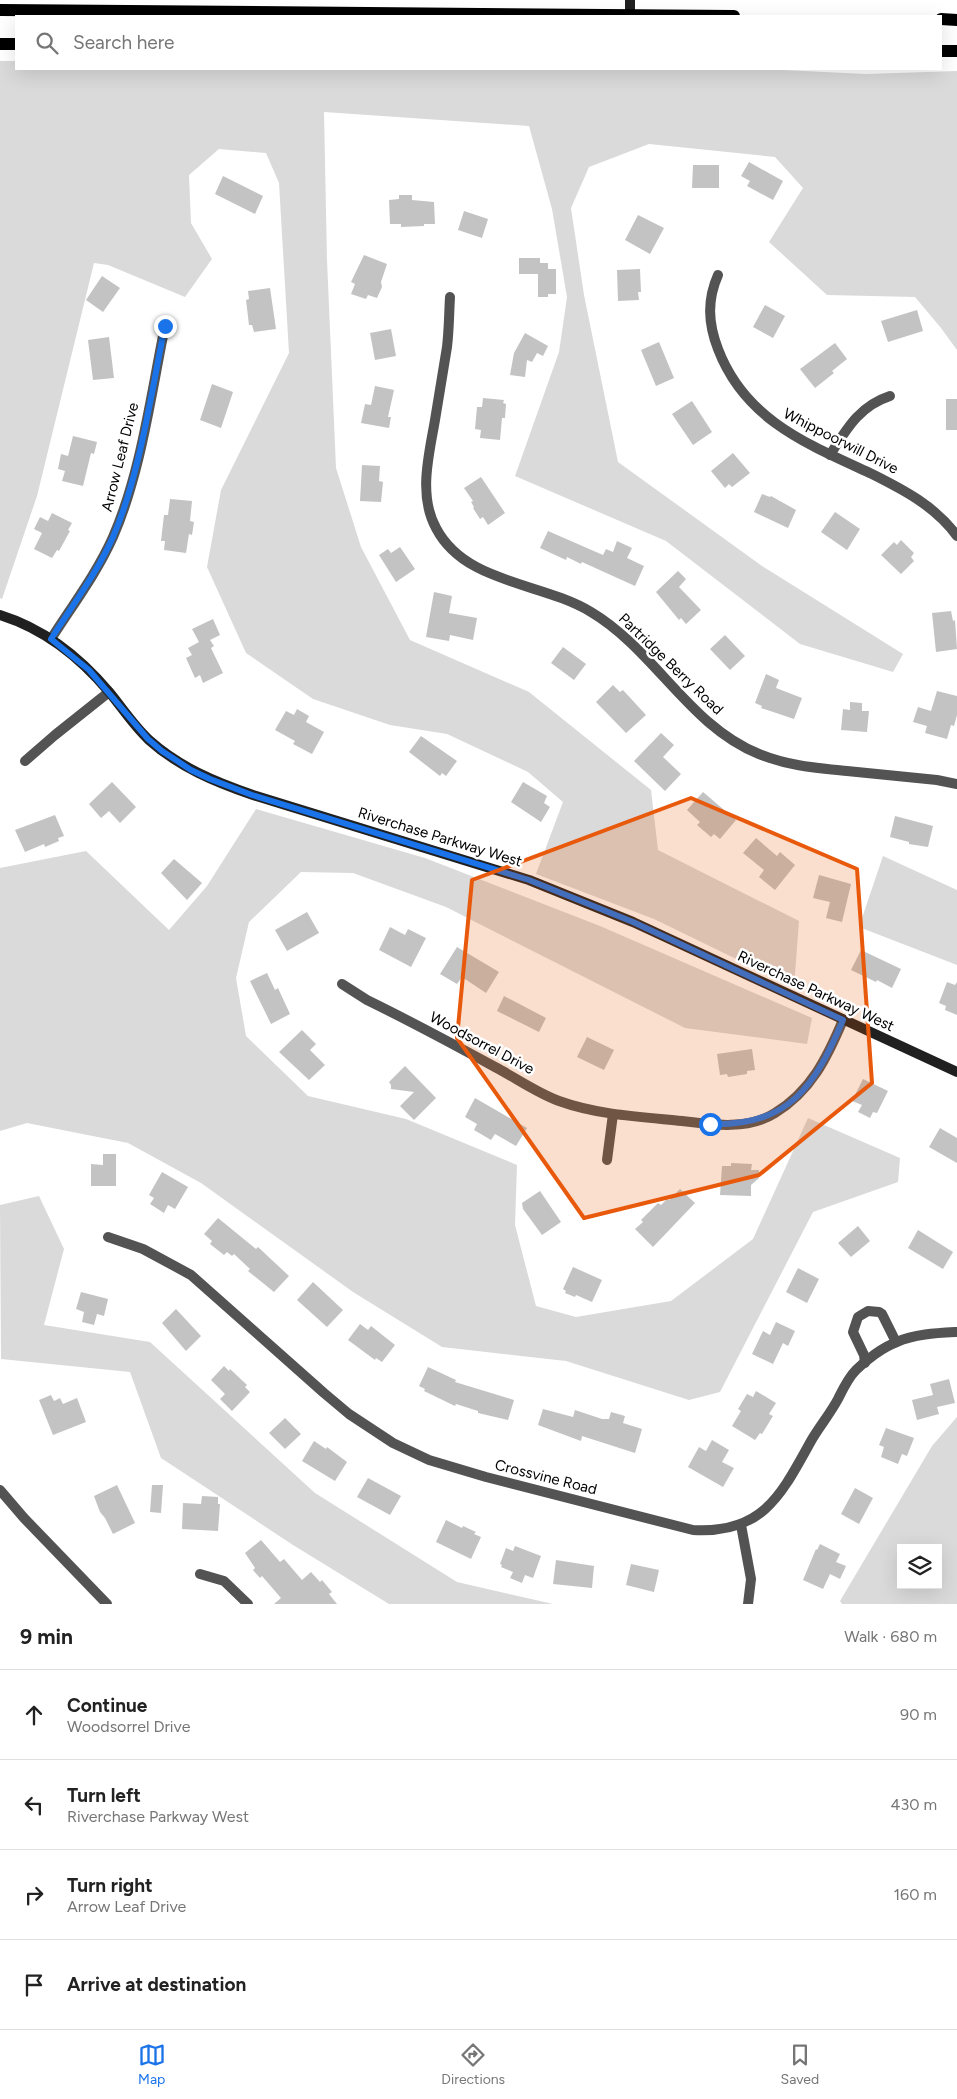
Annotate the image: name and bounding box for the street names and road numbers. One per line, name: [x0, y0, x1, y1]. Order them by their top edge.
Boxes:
street label: Arrow Leaf Drive: [98, 401, 142, 513]
street label: Whippoorwill Drive: [780, 404, 902, 478]
street label: Partridge Berry Road: [615, 609, 727, 719]
street label: Riverchase Parkway West: [356, 803, 525, 871]
street label: Riverchase Parkway West: [735, 947, 897, 1035]
street label: Woodsorrel Drive: [427, 1008, 537, 1078]
street label: Crossvine Road: [493, 1456, 599, 1498]

